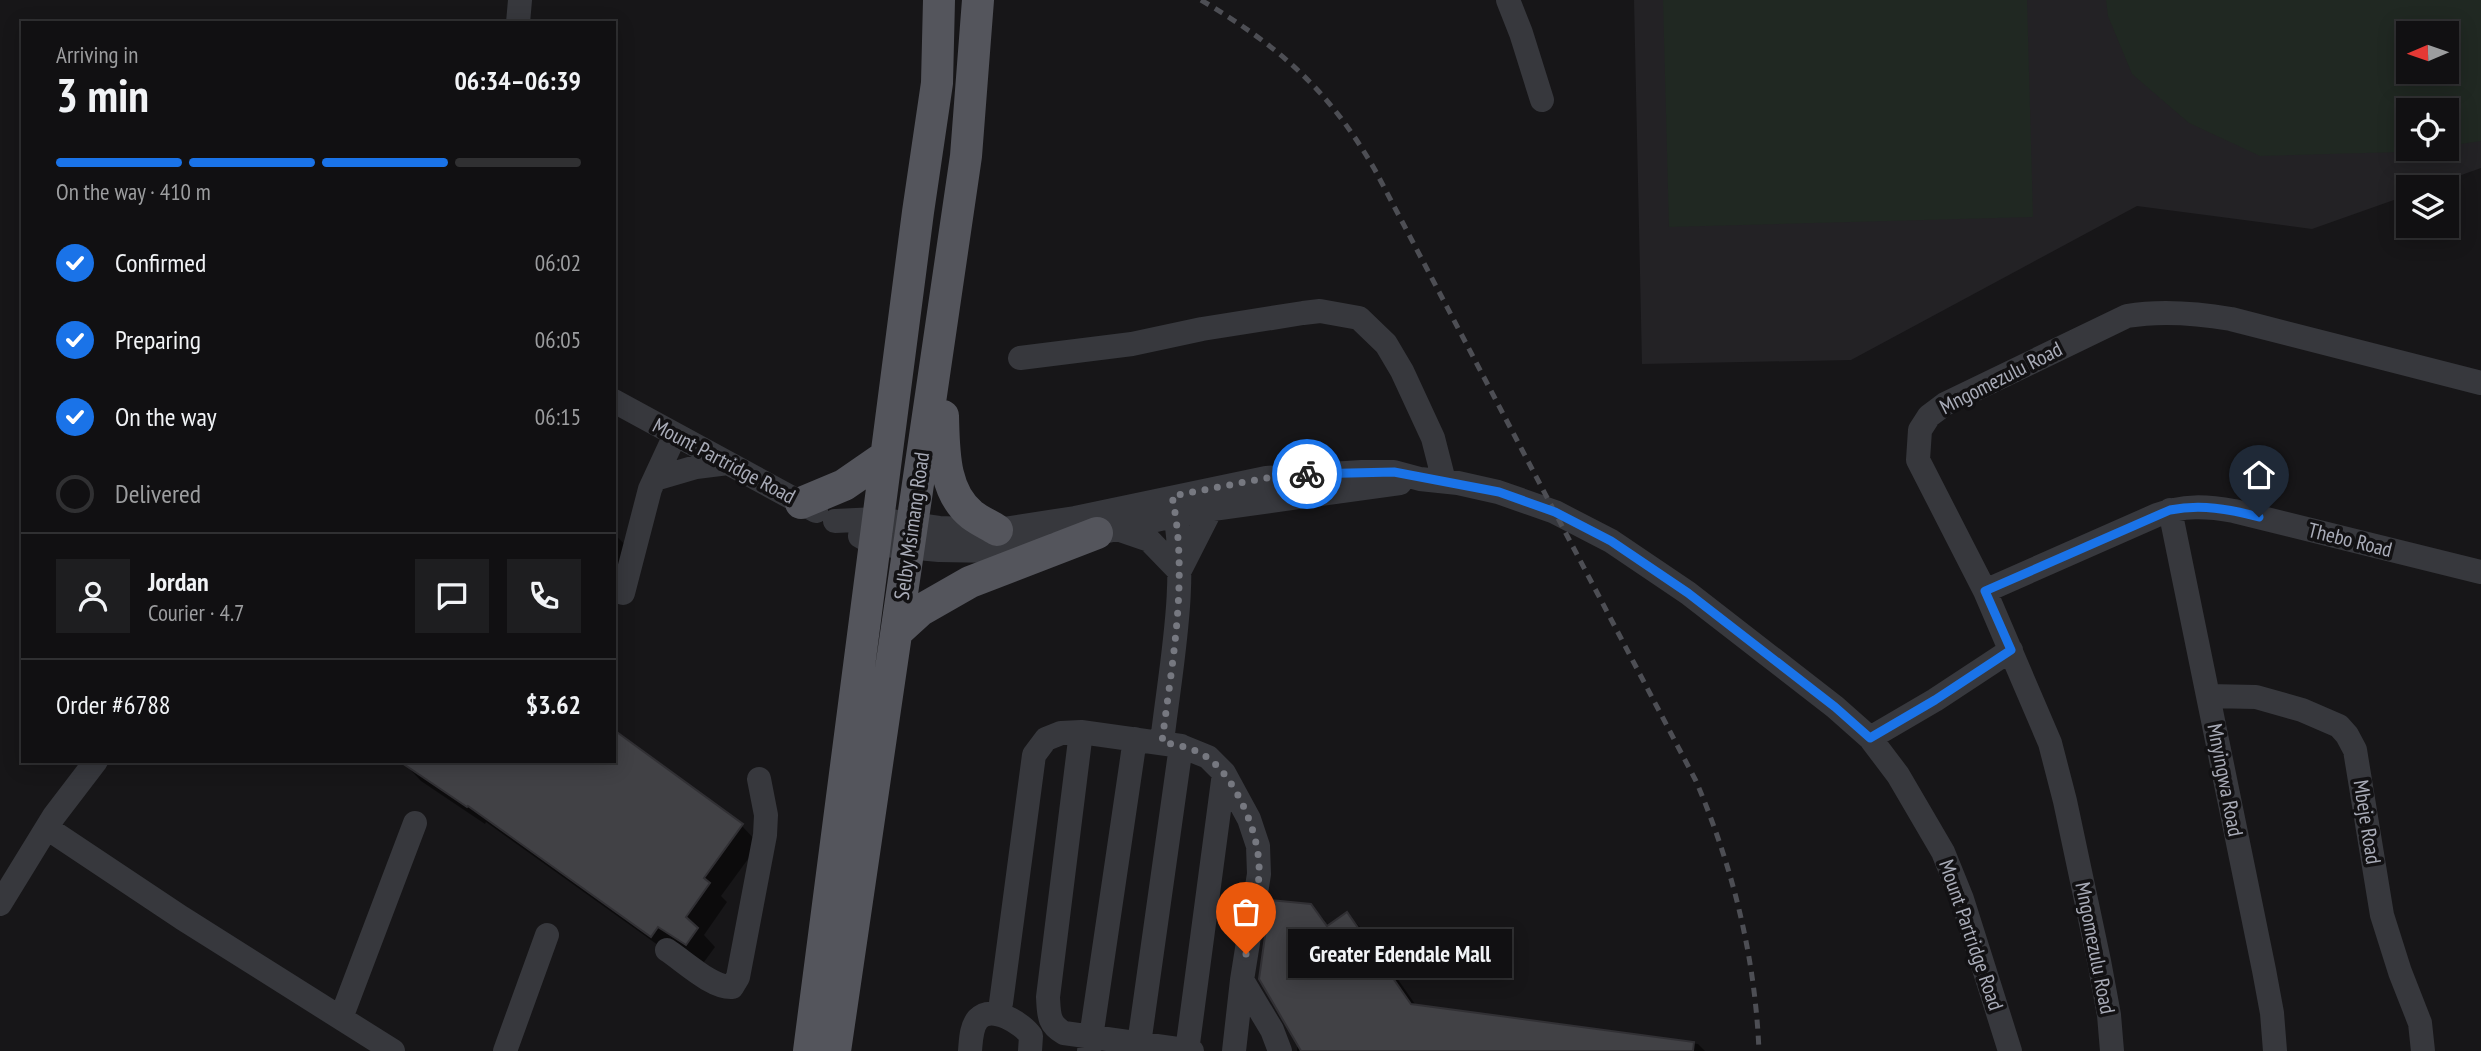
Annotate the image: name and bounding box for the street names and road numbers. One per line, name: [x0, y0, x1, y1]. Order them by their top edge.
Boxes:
street label: Mngomezulu Road: [1935, 335, 2067, 420]
street label: Mount Partridge Road: [648, 412, 800, 510]
street label: Selby Msimang Road: [888, 450, 935, 602]
street label: Thebo Road: [2305, 516, 2395, 563]
street label: Mnyingwa Road: [2201, 721, 2250, 839]
street label: Mbeje Road: [2348, 778, 2387, 866]
street label: Mount Partridge Road: [1933, 856, 2010, 1014]
street label: Mngomezulu Road: [2069, 880, 2122, 1016]

